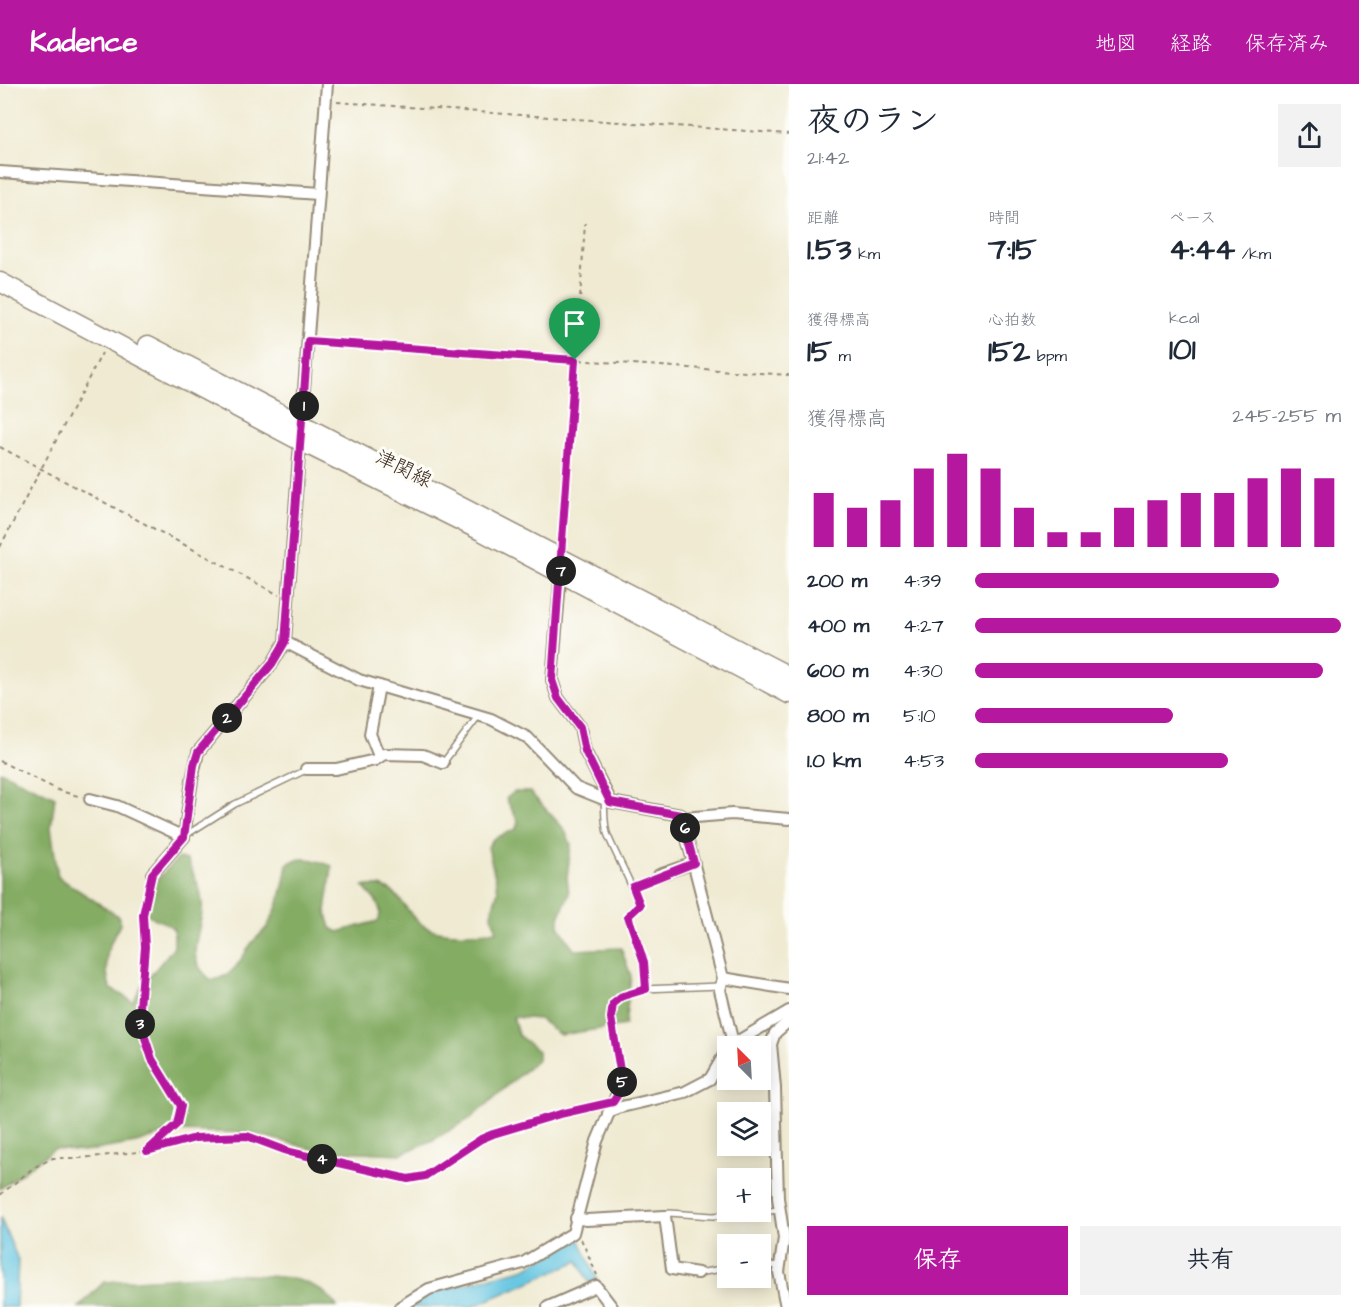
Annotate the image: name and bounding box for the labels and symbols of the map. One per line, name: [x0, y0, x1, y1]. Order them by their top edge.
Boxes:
pin: [549, 298, 600, 360]
pin: 1: [289, 391, 319, 421]
street label: 津関線: [370, 443, 437, 495]
pin: 7: [546, 556, 576, 586]
pin: 2: [212, 703, 242, 733]
pin: 6: [670, 813, 700, 843]
pin: 3: [125, 1009, 155, 1039]
north arrow: [717, 1036, 771, 1090]
pin: 5: [607, 1067, 637, 1097]
pin: 4: [307, 1144, 337, 1174]

